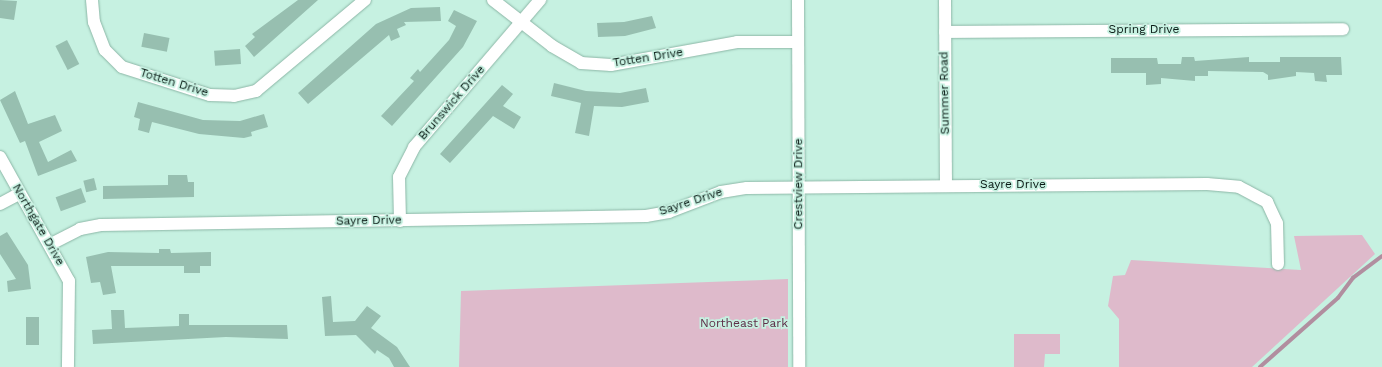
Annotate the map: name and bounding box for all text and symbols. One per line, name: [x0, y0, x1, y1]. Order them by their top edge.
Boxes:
street label: Spring Drive: [1109, 23, 1179, 37]
street label: Totten Drive: [612, 45, 684, 71]
street label: Summer Road: [937, 51, 953, 135]
street label: Brunswick Drive: [416, 63, 488, 143]
street label: Totten Drive: [138, 66, 210, 100]
street label: Crestview Drive: [792, 138, 806, 230]
street label: Sayre Drive: [980, 178, 1046, 192]
street label: Northgate Drive: [9, 182, 67, 268]
street label: Sayre Drive: [657, 185, 725, 219]
street label: Sayre Drive: [336, 213, 402, 229]
park label: Northeast Park: [700, 317, 788, 331]

